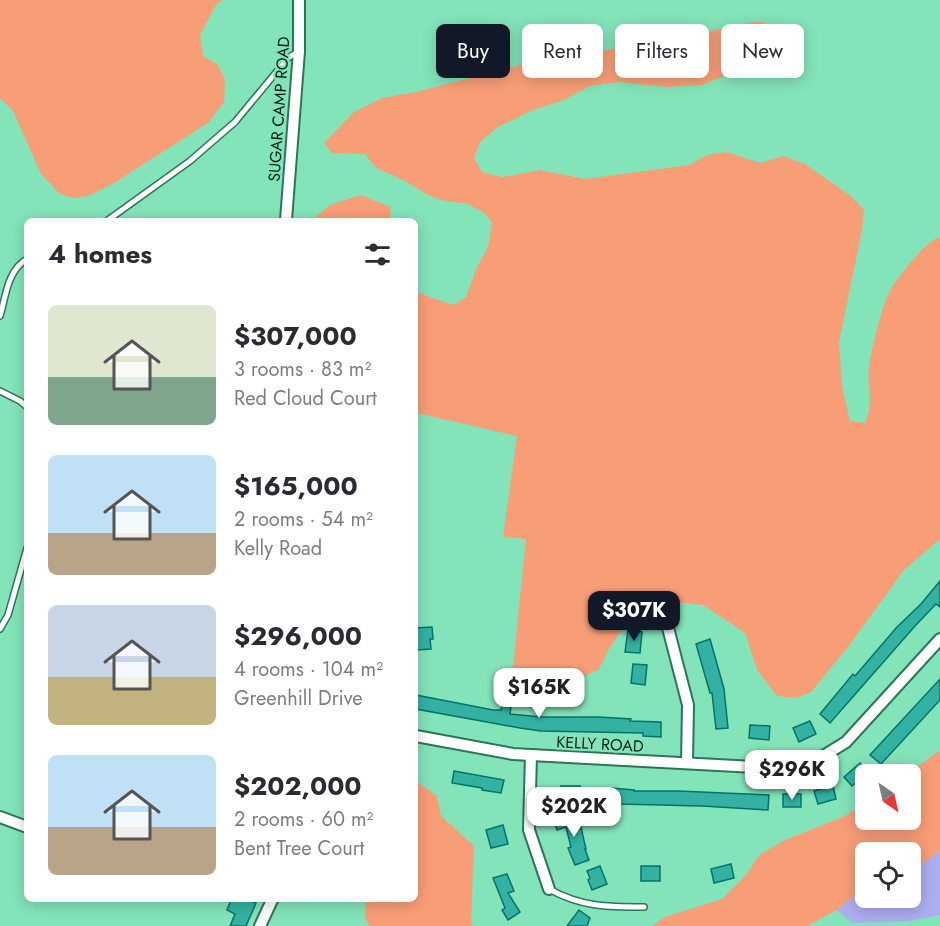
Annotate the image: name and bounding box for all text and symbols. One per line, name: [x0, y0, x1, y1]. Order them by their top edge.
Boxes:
chip: Buy: [436, 24, 510, 78]
chip: Rent: [522, 24, 603, 78]
chip: Filters: [615, 24, 709, 78]
chip: New: [721, 24, 804, 78]
street label: SUGAR CAMP ROAD: [262, 36, 296, 182]
text: 4 homes: [48, 235, 152, 273]
icon: filters: [361, 238, 394, 271]
text: $307,000: [234, 317, 357, 355]
icon: home: [96, 329, 168, 401]
text: 3 rooms · 83 m²: [234, 355, 371, 384]
text: Red Cloud Court: [234, 384, 377, 413]
text: $165,000: [234, 467, 358, 505]
icon: home: [96, 479, 168, 551]
text: 2 rooms · 54 m²: [234, 505, 373, 534]
text: Kelly Road: [234, 534, 322, 563]
pin: $307K: [592, 591, 676, 642]
text: $307K: [602, 596, 666, 625]
text: $296,000: [234, 617, 362, 655]
icon: home: [96, 629, 168, 701]
text: 4 rooms · 104 m²: [234, 655, 383, 684]
pin: $165K: [497, 668, 581, 719]
text: $165K: [508, 673, 570, 702]
text: Greenhill Drive: [234, 684, 363, 713]
street label: KELLY ROAD: [556, 730, 644, 758]
pin: $296K: [750, 750, 834, 801]
text: $296K: [759, 755, 825, 784]
north arrow: [855, 764, 921, 830]
map controls: [855, 764, 921, 908]
text: $202,000: [234, 767, 362, 805]
icon: home: [96, 779, 168, 851]
pin: $202K: [532, 787, 616, 838]
text: $202K: [541, 792, 607, 821]
text: 2 rooms · 60 m²: [234, 805, 373, 834]
text: Bent Tree Court: [234, 834, 364, 863]
button: locate: [855, 842, 921, 908]

